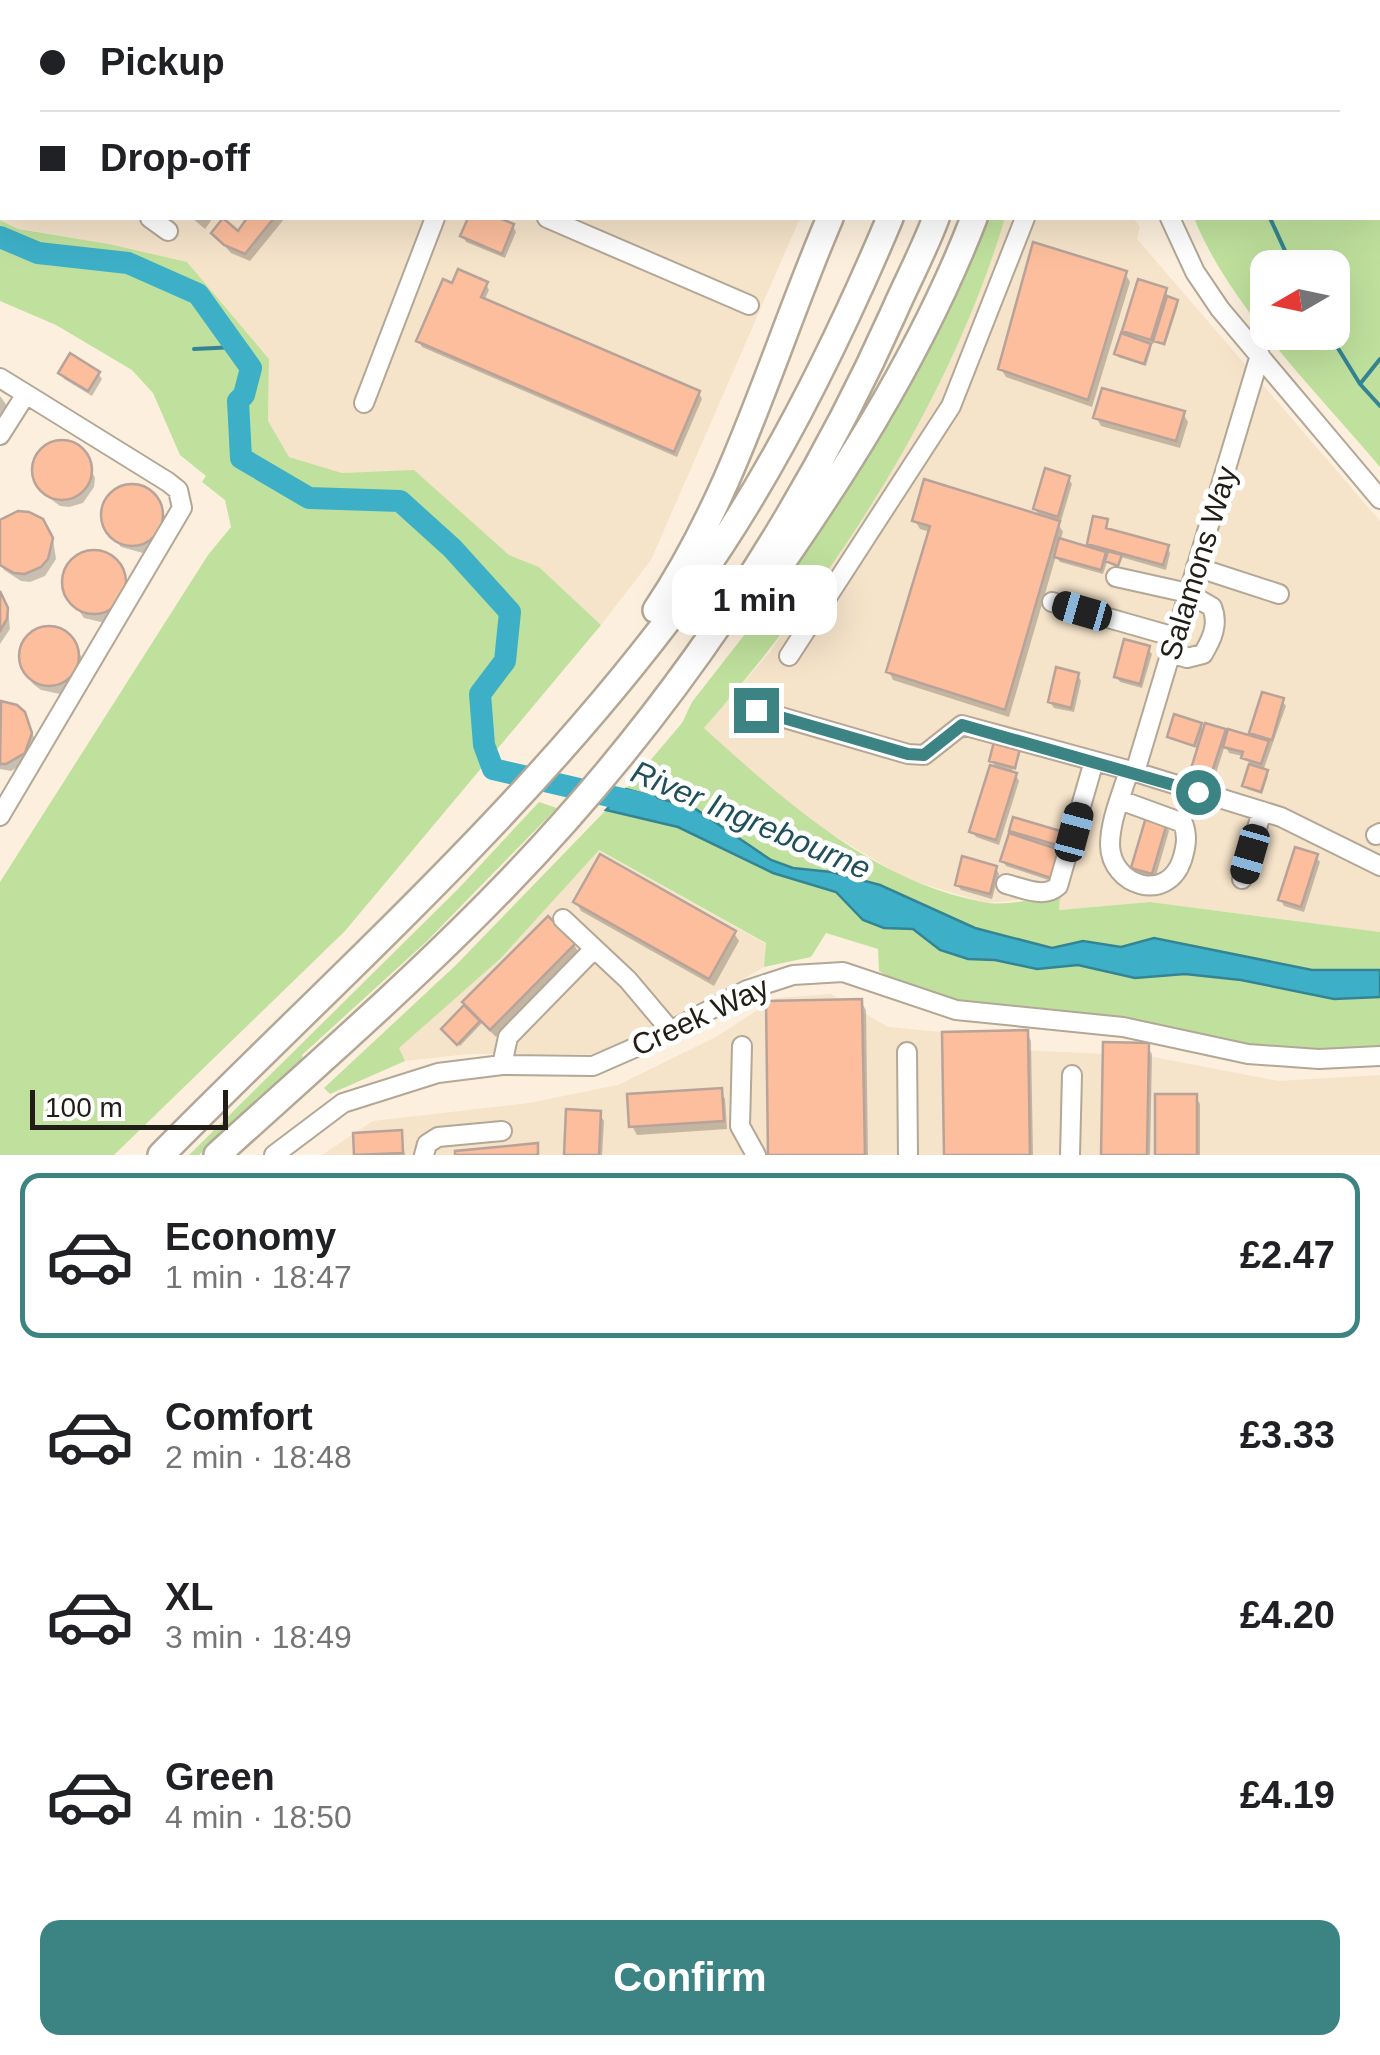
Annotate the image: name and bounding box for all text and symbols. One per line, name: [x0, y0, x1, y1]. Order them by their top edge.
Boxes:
text: Pickup: [100, 41, 225, 83]
text: Drop-off: [100, 137, 250, 179]
north arrow: [1250, 250, 1350, 350]
map controls: [1250, 250, 1350, 350]
street label: Salamons Way: [1153, 462, 1243, 664]
callout: 1 min: [674, 565, 838, 635]
text: 1 min: [713, 582, 796, 618]
car: [1049, 588, 1115, 634]
route end: [734, 688, 779, 733]
water label: River Ingrebourne: [626, 753, 876, 887]
route start: [1176, 770, 1221, 815]
car: [1052, 799, 1096, 865]
car: [1227, 821, 1273, 887]
street label: Creek Way: [626, 970, 774, 1062]
scale bar: [30, 1085, 228, 1130]
text: 100 m: [45, 1092, 123, 1123]
icon: car: [45, 1211, 135, 1301]
text: Economy: [165, 1216, 336, 1258]
text: £2.47: [1240, 1234, 1335, 1276]
text: 1 min · 18:47: [165, 1259, 352, 1295]
icon: car: [45, 1391, 135, 1481]
text: Comfort: [165, 1396, 313, 1438]
text: £3.33: [1240, 1414, 1335, 1456]
text: 2 min · 18:48: [165, 1439, 352, 1475]
icon: car: [45, 1571, 135, 1661]
text: XL: [165, 1576, 214, 1618]
text: £4.20: [1240, 1594, 1335, 1636]
text: 3 min · 18:49: [165, 1619, 352, 1655]
icon: car: [45, 1751, 135, 1841]
text: Green: [165, 1756, 275, 1798]
text: £4.19: [1240, 1774, 1335, 1816]
text: 4 min · 18:50: [165, 1799, 352, 1835]
button: Confirm: [40, 1920, 1340, 2035]

